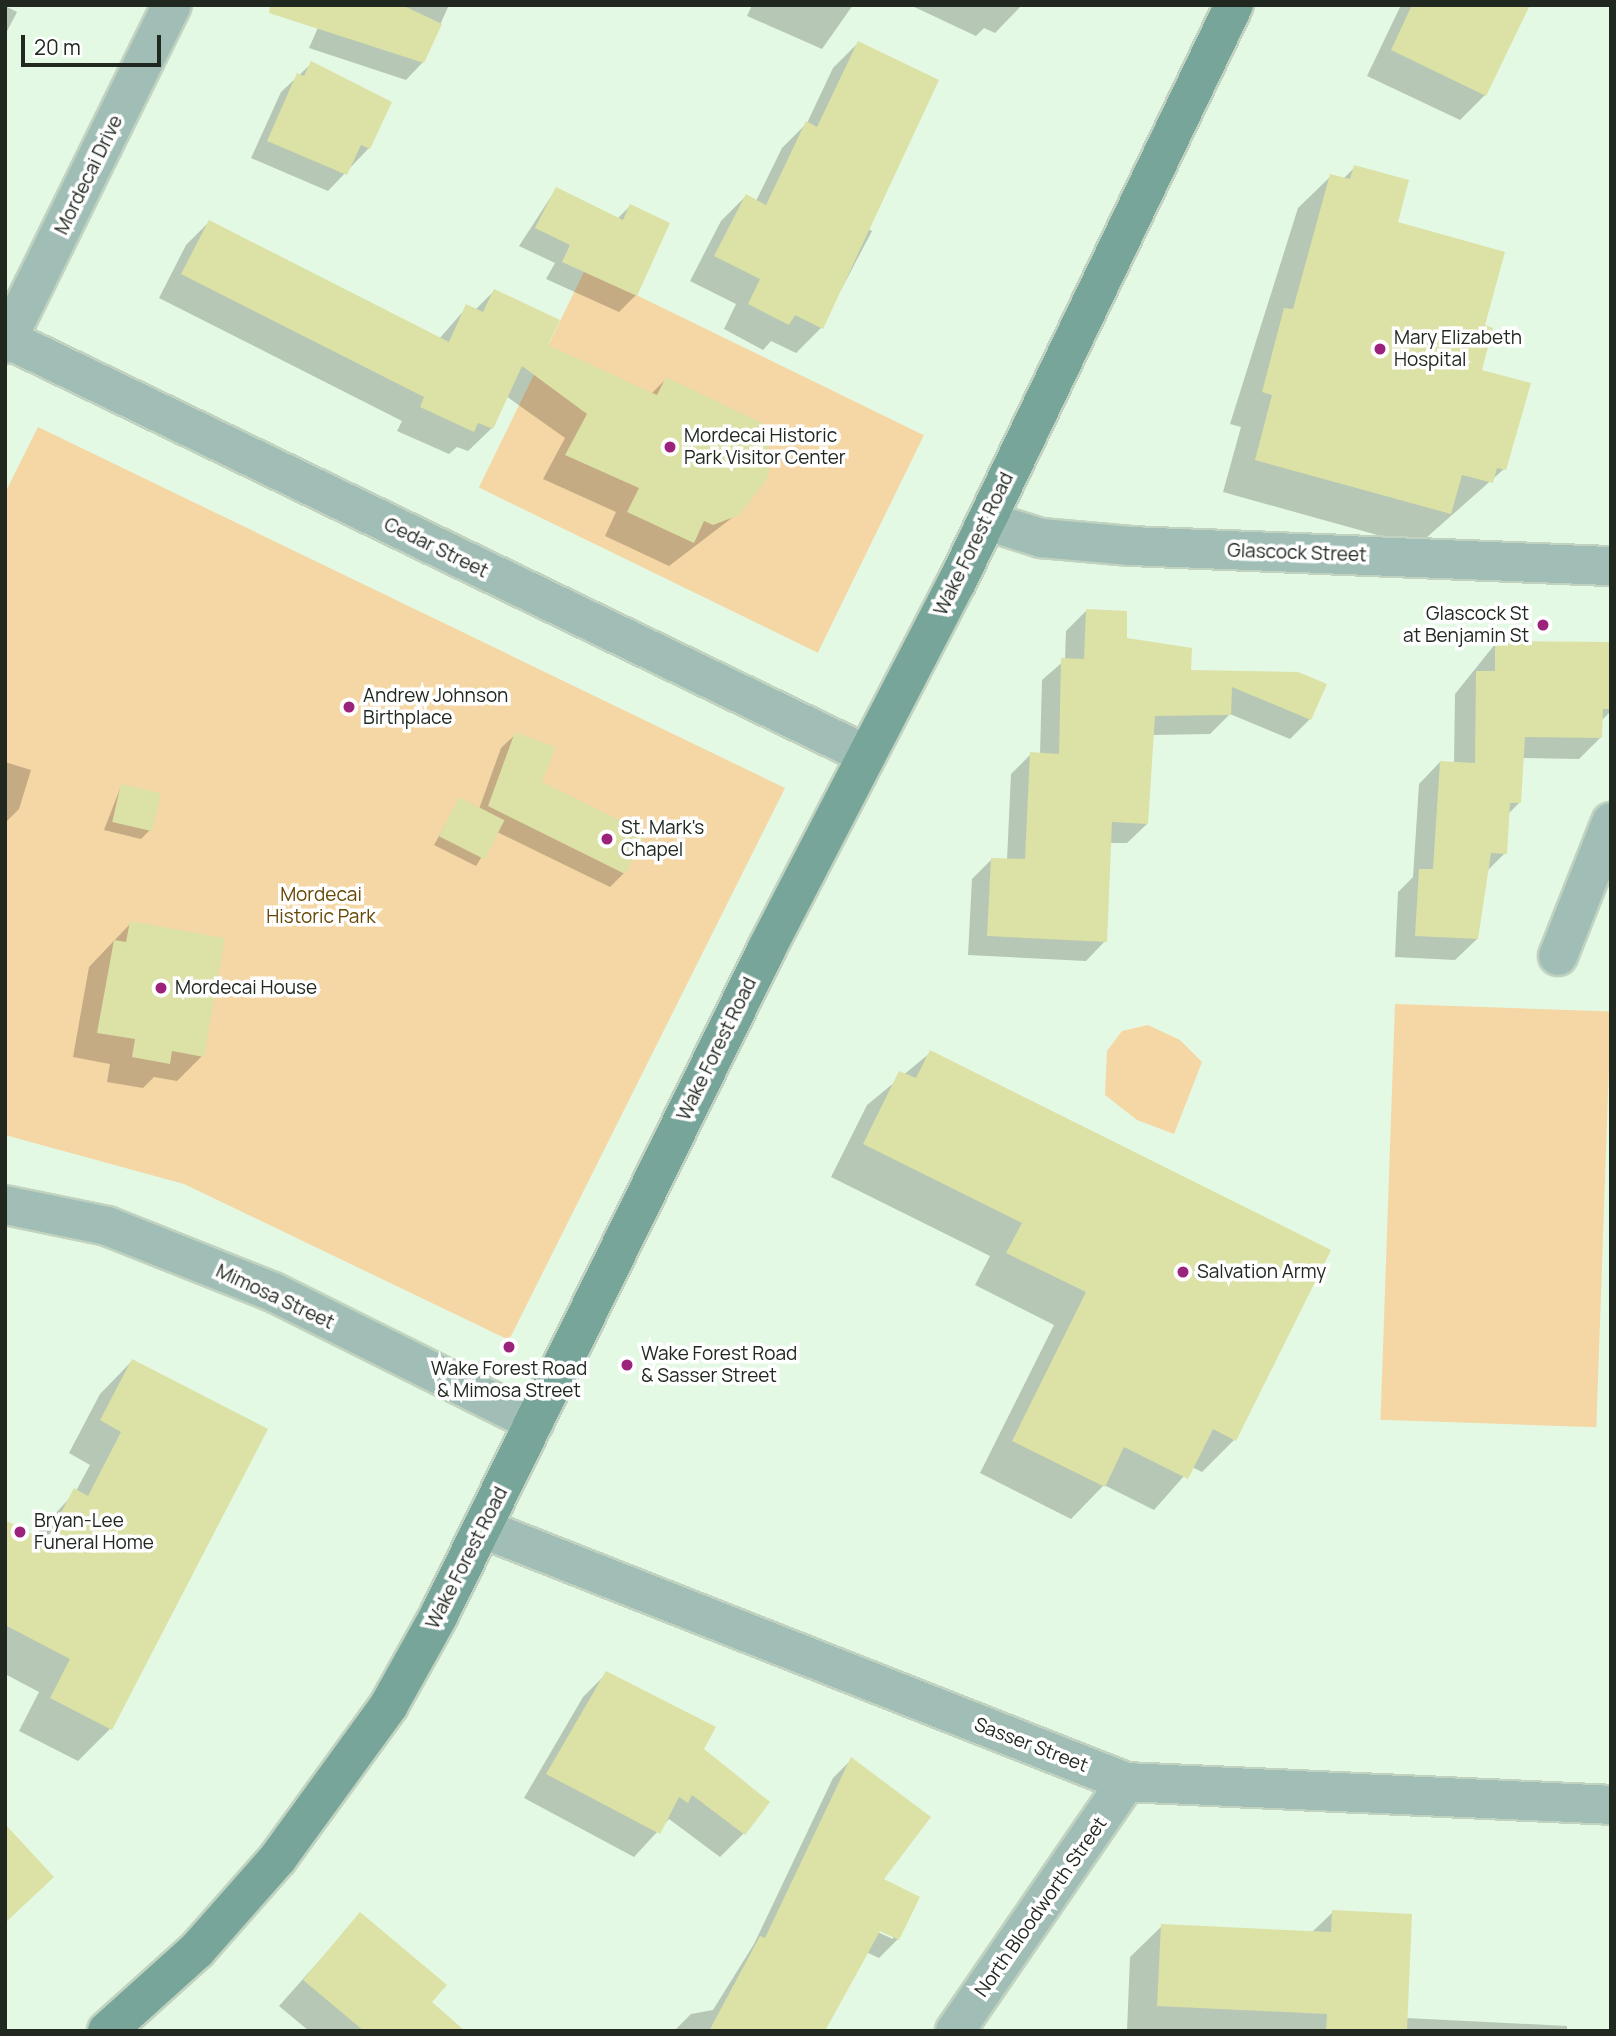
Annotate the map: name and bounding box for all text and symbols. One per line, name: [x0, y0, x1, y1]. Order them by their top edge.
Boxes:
scale bar: [24, 21, 164, 65]
text: 20 m: [34, 33, 81, 61]
street label: Mordecai Drive: [50, 112, 128, 238]
place label: Mary Elizabeth Hospital: [1394, 327, 1522, 371]
marker: Mary Elizabeth Hospital: [1372, 341, 1388, 357]
place label: Mordecai Historic Park Visitor Center: [684, 425, 846, 469]
marker: Mordecai Historic Park Visitor Center: [662, 439, 678, 455]
street label: Wake Forest Road: [929, 469, 1019, 619]
street label: Cedar Street: [380, 513, 492, 583]
street label: Glascock Street: [1227, 539, 1367, 567]
place label: Glascock St at Benjamin St: [1403, 603, 1529, 647]
marker: Glascock St at Benjamin St: [1535, 617, 1551, 633]
place label: Andrew Johnson Birthplace: [363, 685, 508, 729]
marker: Andrew Johnson Birthplace: [341, 699, 357, 715]
place label: St. Mark's Chapel: [621, 817, 704, 861]
marker: St. Mark's Chapel: [599, 831, 615, 847]
park label: Mordecai Historic Park: [266, 884, 376, 928]
street label: Wake Forest Road: [672, 974, 762, 1124]
place label: Mordecai House: [175, 977, 317, 999]
marker: Mordecai House: [153, 980, 169, 996]
street label: Mimosa Street: [212, 1260, 338, 1334]
place label: Salvation Army: [1197, 1261, 1326, 1283]
marker: Salvation Army: [1175, 1264, 1191, 1280]
marker: Wake Forest Road & Mimosa Street: [501, 1339, 517, 1355]
place label: Wake Forest Road & Sasser Street: [641, 1343, 797, 1387]
marker: Wake Forest Road & Sasser Street: [619, 1357, 635, 1373]
place label: Wake Forest Road & Mimosa Street: [431, 1358, 587, 1402]
street label: Wake Forest Road: [421, 1483, 513, 1633]
place label: Bryan-Lee Funeral Home: [34, 1510, 154, 1554]
marker: Bryan-Lee Funeral Home: [12, 1524, 28, 1540]
street label: Sasser Street: [971, 1713, 1091, 1777]
street label: North Bloodworth Street: [970, 1813, 1112, 2001]

